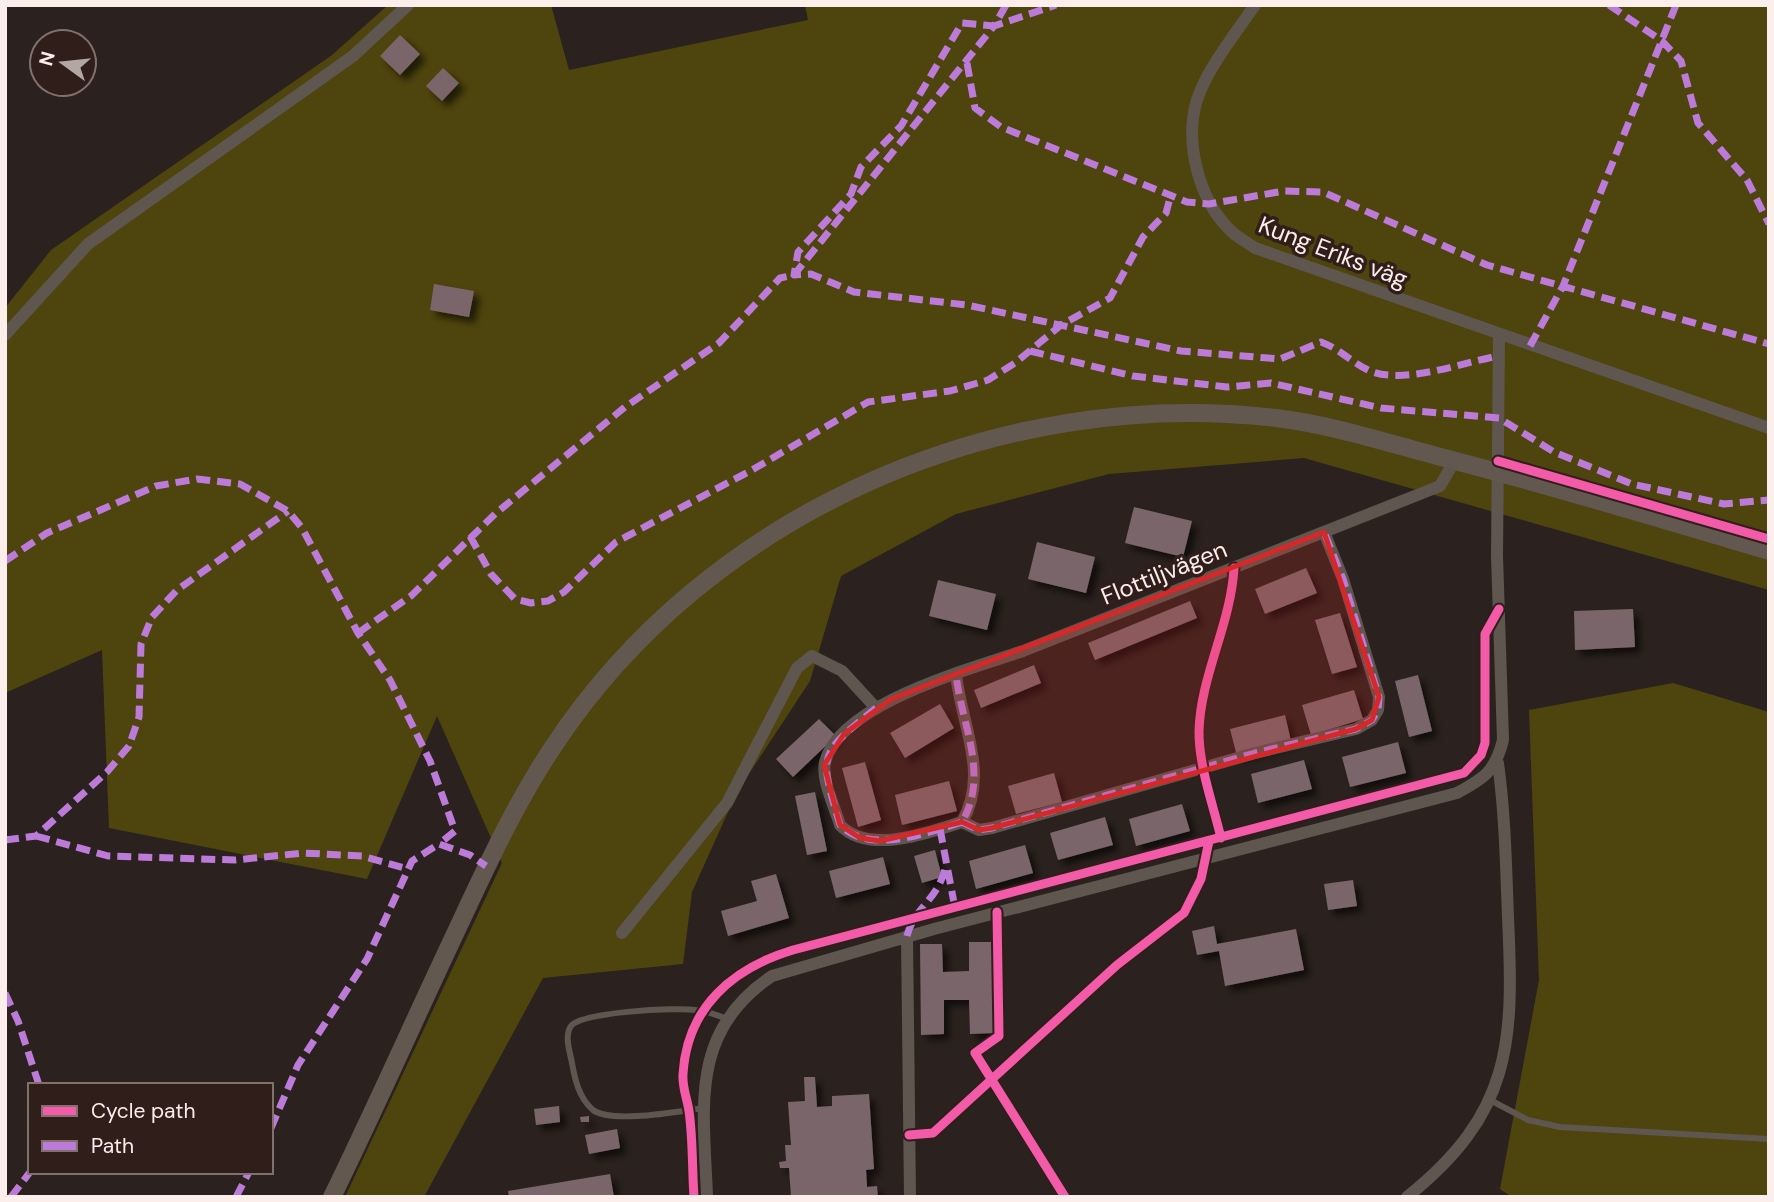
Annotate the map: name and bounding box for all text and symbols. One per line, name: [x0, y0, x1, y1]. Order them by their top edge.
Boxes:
north arrow: [28, 28, 98, 98]
text: N: [33, 49, 61, 69]
street label: Kung Eriks väg: [1254, 209, 1412, 294]
street label: Flottiljvägen: [1096, 533, 1231, 612]
legend: [28, 1083, 273, 1174]
text: Cycle path: [91, 1097, 196, 1125]
text: Path: [91, 1132, 134, 1160]

